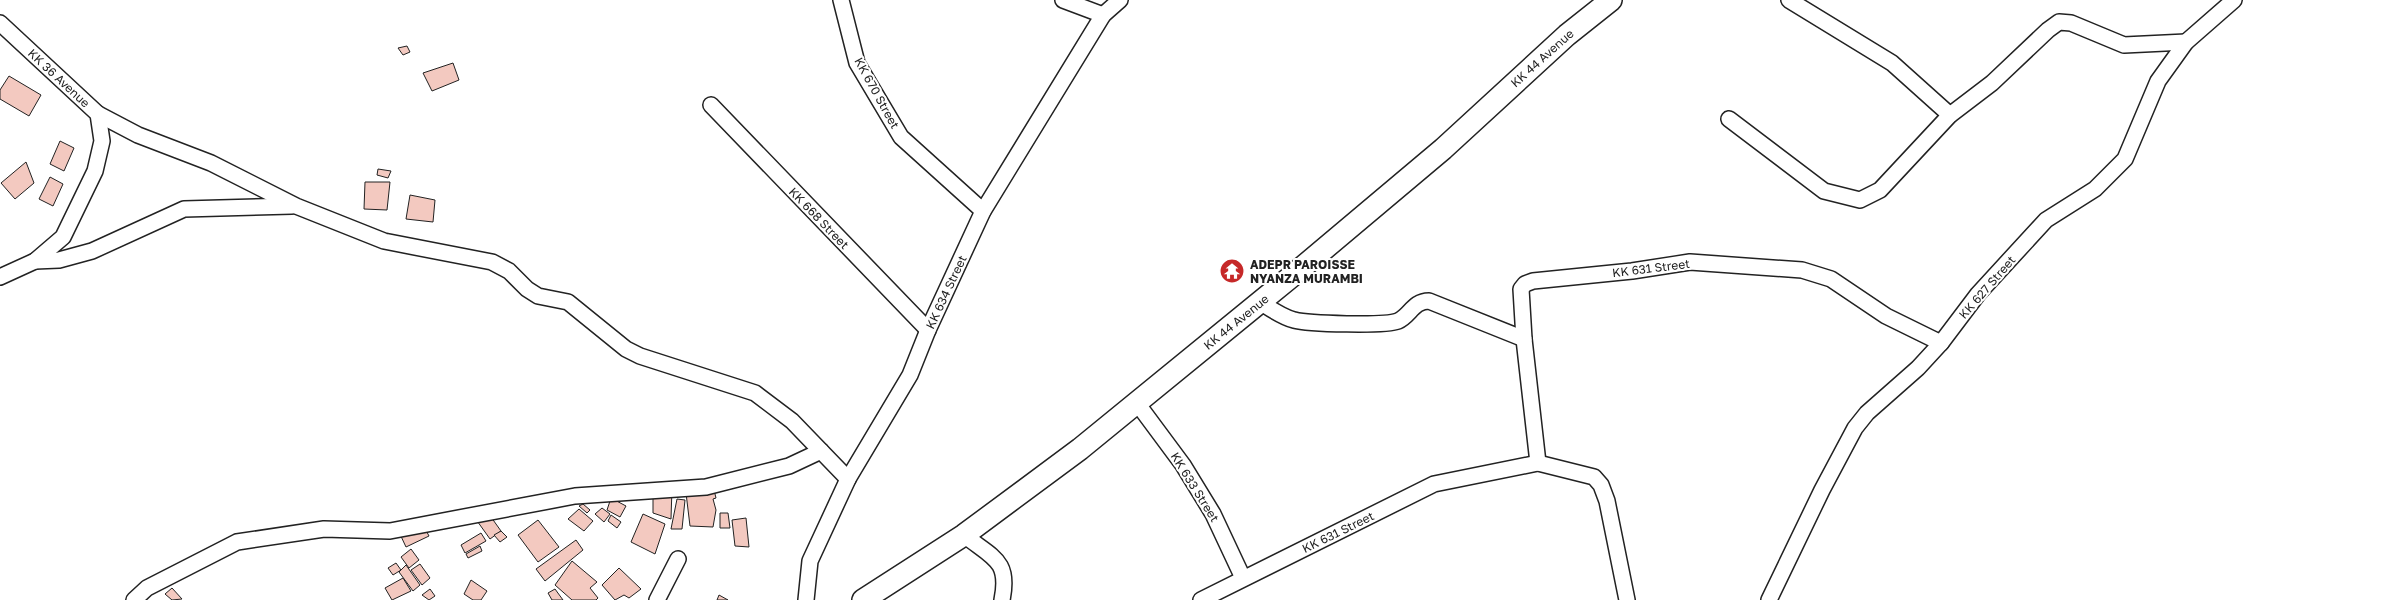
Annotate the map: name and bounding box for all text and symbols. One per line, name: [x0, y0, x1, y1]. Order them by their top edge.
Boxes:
street label: KK 44 Avenue: [1507, 26, 1577, 90]
street label: KK 36 Avenue: [25, 46, 93, 111]
street label: KK 670 Street: [851, 55, 903, 131]
street label: KK 668 Street: [786, 184, 852, 252]
street label: KK 627 Street: [1956, 252, 2019, 322]
street label: KK 634 Street: [922, 253, 970, 331]
street label: KK 631 Street: [1611, 256, 1691, 280]
place label: ADEPR PAROISSE NYANZA MURAMBI: [1250, 257, 1363, 286]
temple icon: ADEPR PAROISSE NYANZA MURAMBI: [1219, 258, 1245, 284]
street label: KK 44 Avenue: [1200, 291, 1272, 353]
street label: KK 633 Street: [1168, 449, 1222, 525]
street label: KK 631 Street: [1300, 508, 1377, 556]

